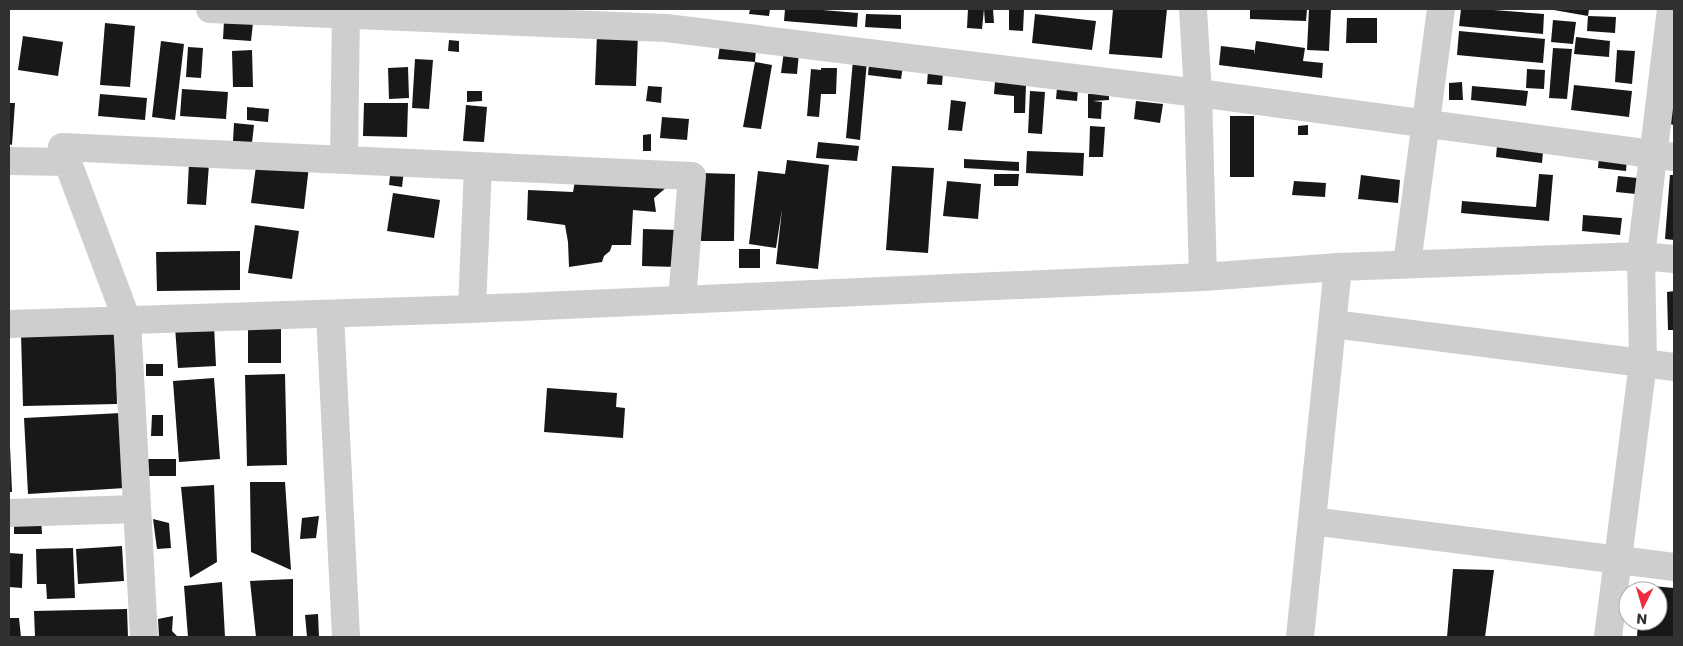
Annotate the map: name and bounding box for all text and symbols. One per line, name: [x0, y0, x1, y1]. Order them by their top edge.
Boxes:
north arrow: [1618, 581, 1668, 631]
text: N: [1636, 609, 1648, 629]

